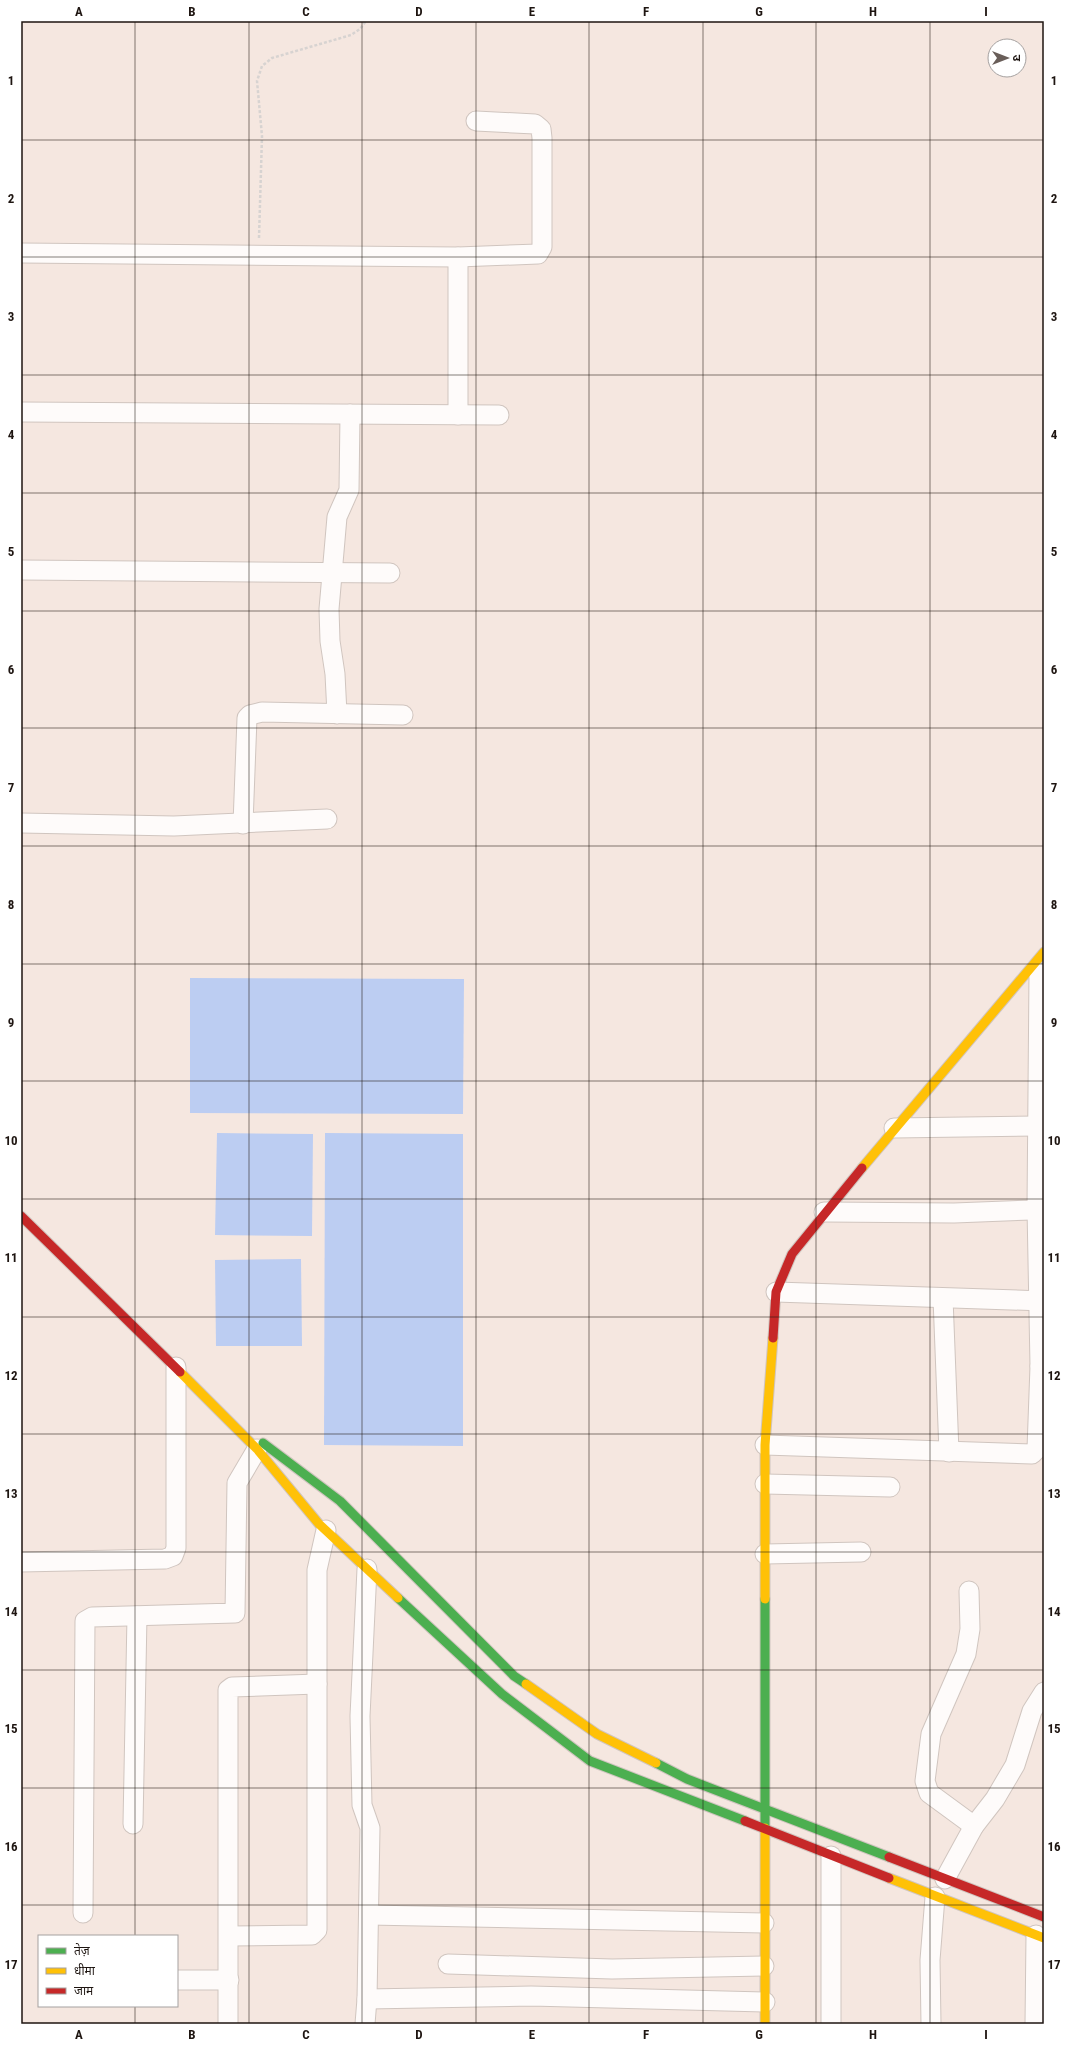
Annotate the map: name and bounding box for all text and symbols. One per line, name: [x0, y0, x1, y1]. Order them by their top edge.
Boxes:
text: A: [75, 4, 83, 19]
text: B: [188, 4, 196, 19]
text: C: [302, 4, 310, 19]
text: D: [415, 4, 423, 19]
text: E: [529, 4, 536, 19]
text: F: [643, 4, 649, 19]
text: G: [755, 4, 763, 19]
text: H: [869, 4, 877, 19]
text: I: [984, 4, 988, 19]
north arrow: [987, 38, 1027, 78]
text: उ: [1010, 55, 1023, 62]
text: 1: [8, 73, 14, 88]
text: 1: [1051, 73, 1057, 88]
text: 2: [8, 191, 15, 206]
text: 2: [1051, 191, 1058, 206]
text: 3: [8, 309, 14, 324]
text: 3: [1051, 309, 1057, 324]
text: 4: [8, 427, 15, 442]
text: 4: [1051, 427, 1058, 442]
text: 5: [8, 544, 15, 559]
text: 5: [1051, 544, 1058, 559]
text: 6: [8, 662, 15, 677]
text: 6: [1051, 662, 1058, 677]
text: 7: [8, 780, 15, 795]
text: 7: [1051, 780, 1058, 795]
text: 8: [8, 897, 14, 912]
text: 8: [1051, 897, 1057, 912]
text: 9: [8, 1015, 14, 1030]
text: 9: [1051, 1015, 1057, 1030]
text: 10: [4, 1133, 18, 1148]
text: 10: [1047, 1133, 1061, 1148]
text: 11: [4, 1250, 18, 1265]
text: 11: [1047, 1250, 1061, 1265]
text: 12: [4, 1368, 18, 1383]
text: 12: [1047, 1368, 1061, 1383]
text: 13: [4, 1486, 18, 1501]
text: 13: [1047, 1486, 1061, 1501]
text: 14: [4, 1604, 18, 1619]
text: 14: [1047, 1604, 1061, 1619]
text: 15: [4, 1721, 18, 1736]
text: 15: [1047, 1721, 1061, 1736]
text: 16: [4, 1839, 18, 1854]
text: 16: [1047, 1839, 1061, 1854]
legend: [38, 1935, 178, 2007]
text: तेज़: [74, 1943, 91, 1958]
text: 17: [4, 1957, 18, 1972]
text: 17: [1047, 1957, 1061, 1972]
text: धीमा: [74, 1963, 96, 1978]
text: जाम: [74, 1984, 94, 1998]
text: A: [75, 2027, 83, 2042]
text: B: [188, 2027, 196, 2042]
text: C: [302, 2027, 310, 2042]
text: D: [415, 2027, 423, 2042]
text: E: [529, 2027, 536, 2042]
text: F: [643, 2027, 649, 2042]
text: G: [755, 2027, 763, 2042]
text: H: [869, 2027, 877, 2042]
text: I: [984, 2027, 988, 2042]

